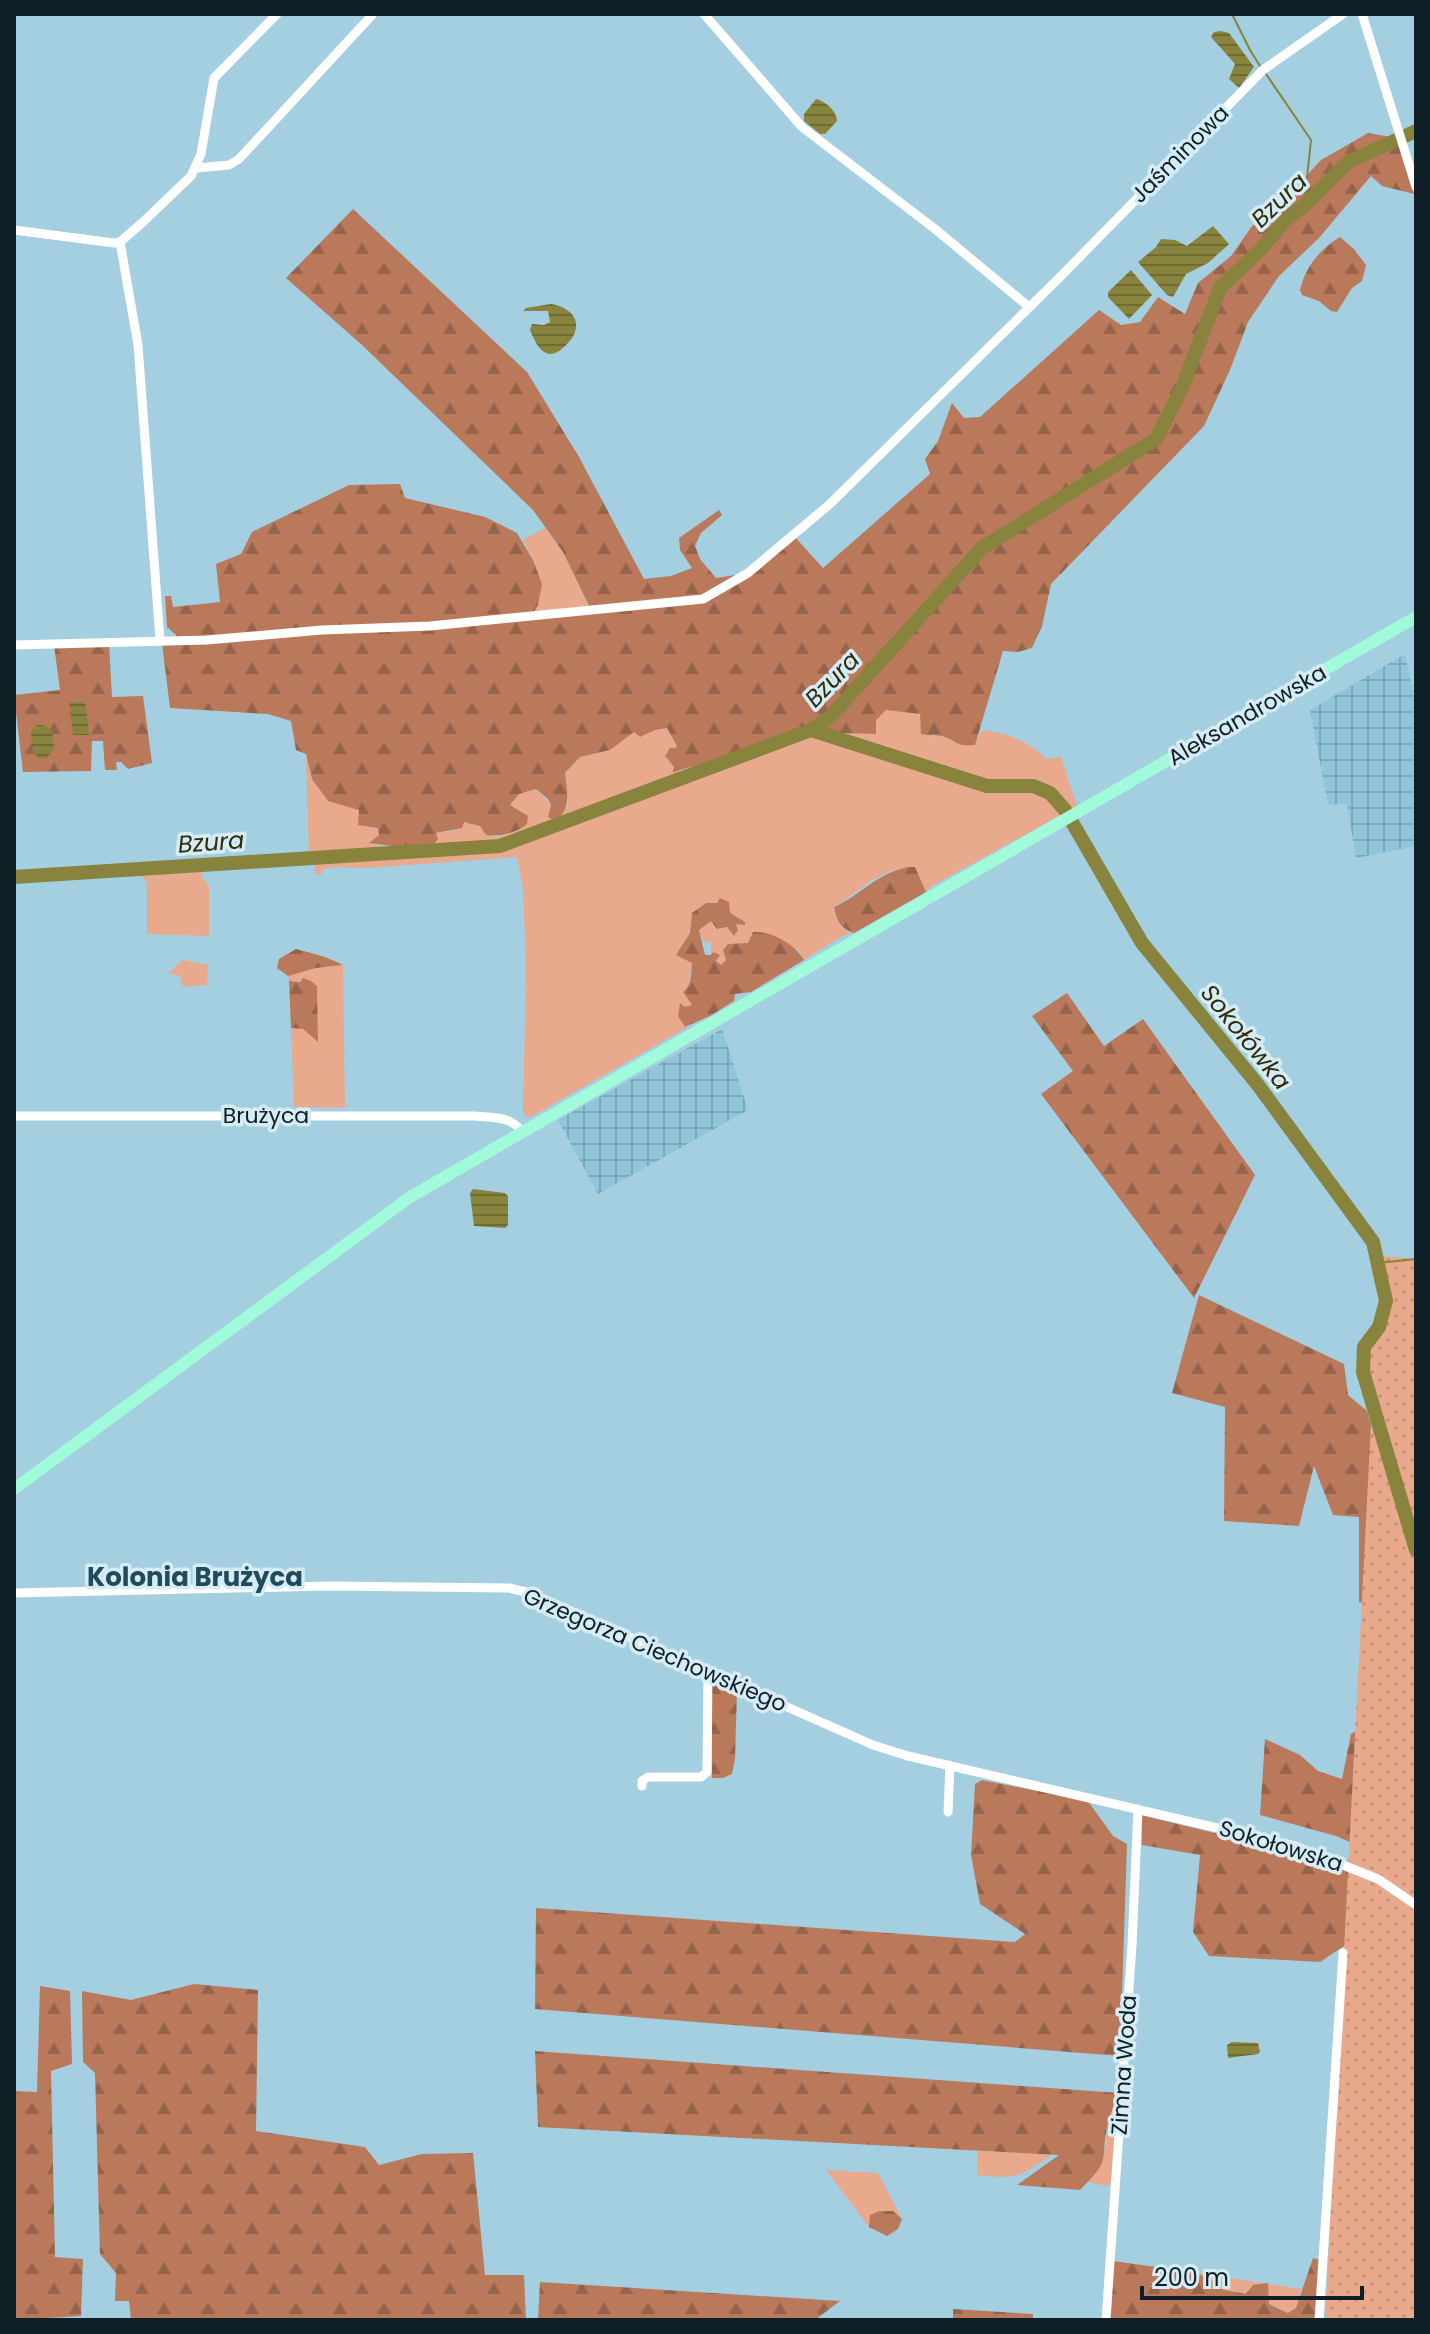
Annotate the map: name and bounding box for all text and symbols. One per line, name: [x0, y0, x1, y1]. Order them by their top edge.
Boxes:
street label: Jaśminowa: [1124, 98, 1236, 210]
water label: Bzura: [1244, 165, 1314, 235]
water label: Bzura: [797, 644, 867, 714]
street label: Aleksandrowska: [1162, 657, 1332, 773]
water label: Bzura: [177, 823, 245, 861]
water label: Sokołówka: [1193, 977, 1299, 1097]
street label: Brużyca: [223, 1100, 309, 1131]
district label: Kolonia Brużyca: [87, 1559, 303, 1595]
street label: Grzegorza Ciechowskiego: [519, 1580, 791, 1720]
street label: Sokołowska: [1215, 1813, 1347, 1879]
street label: Zimna Woda: [1104, 1994, 1144, 2136]
scale bar: [1142, 2250, 1362, 2300]
text: 200 m: [1154, 2261, 1229, 2294]

